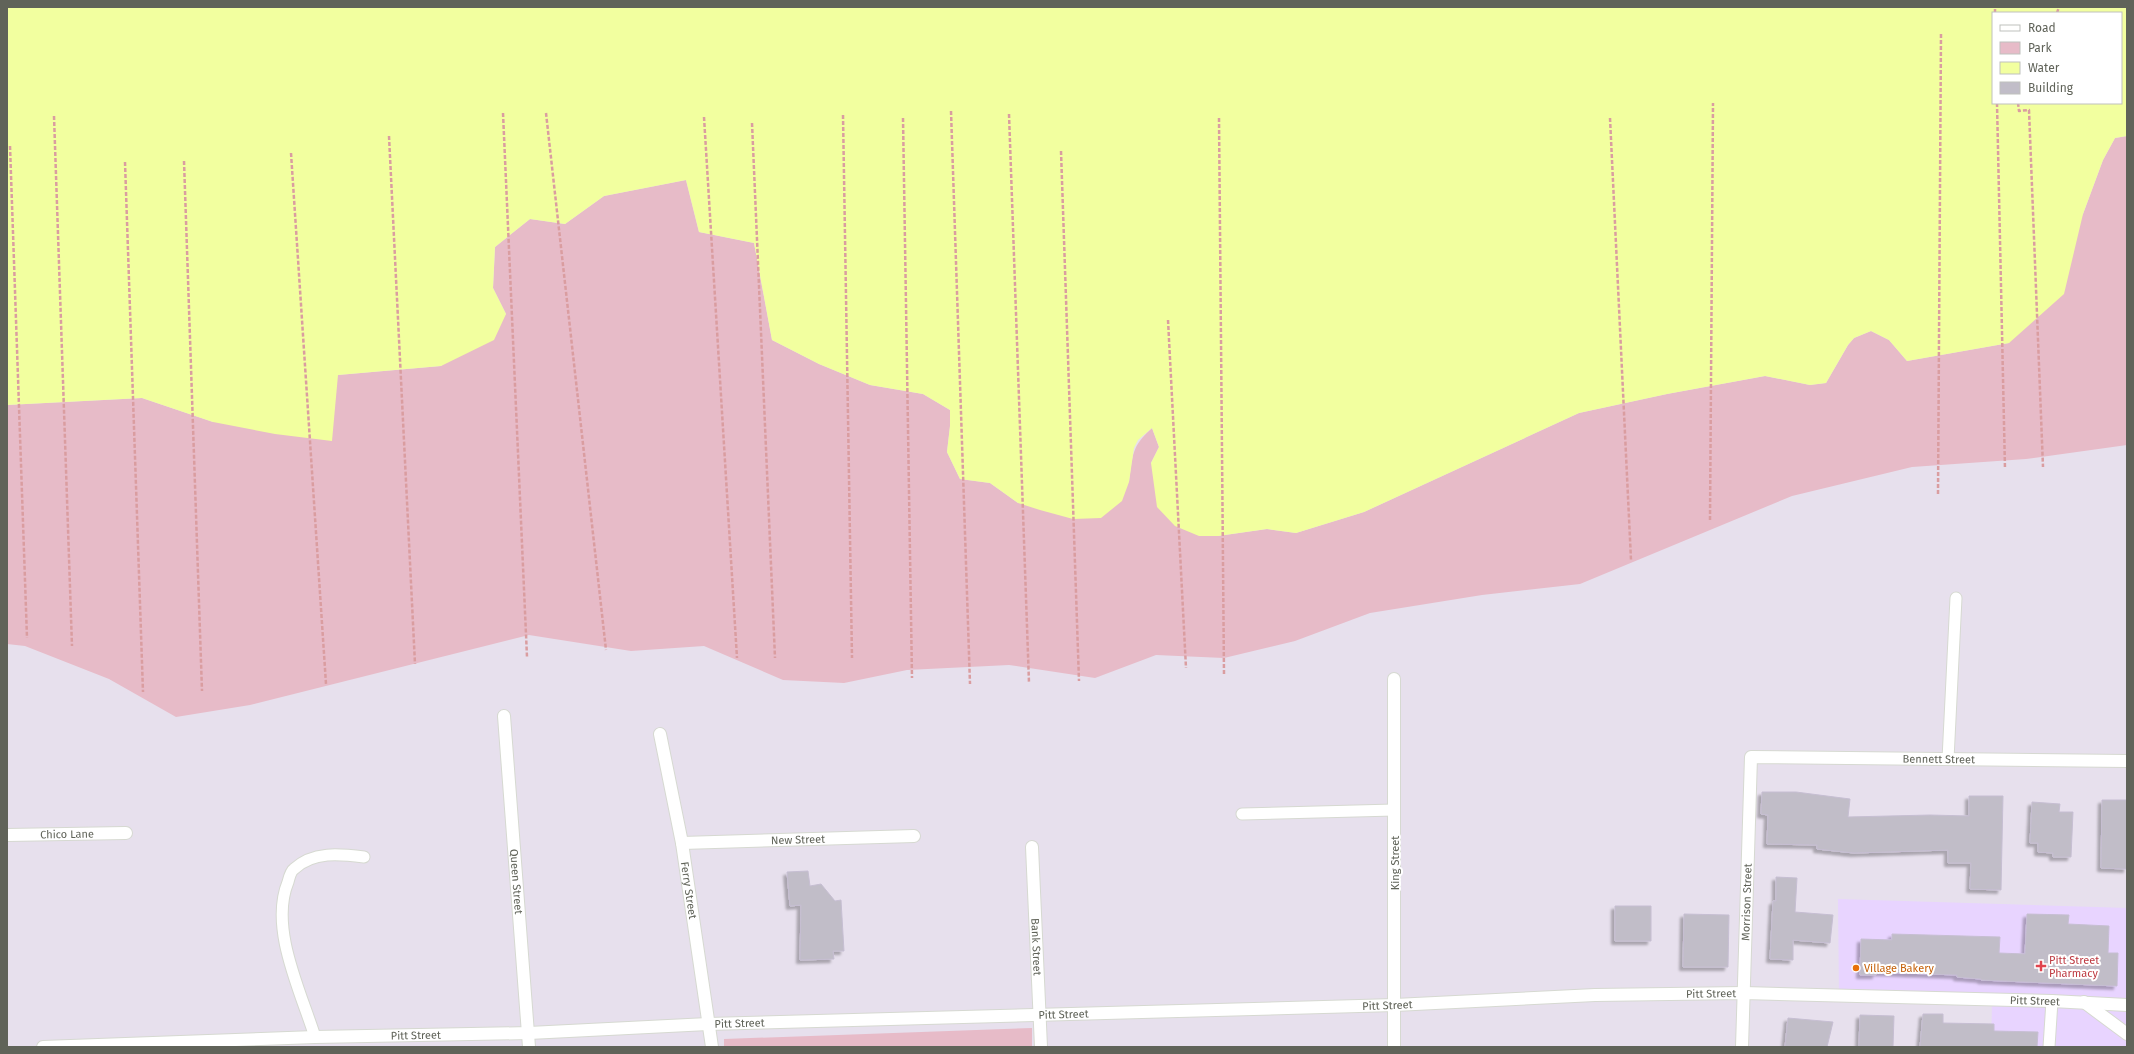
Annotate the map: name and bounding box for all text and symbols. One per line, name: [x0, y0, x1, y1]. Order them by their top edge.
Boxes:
legend: [1992, 12, 2122, 104]
text: Road: [2028, 21, 2056, 35]
text: Park: [2028, 41, 2052, 55]
text: Water: [2028, 61, 2060, 75]
text: Building: [2028, 81, 2074, 95]
street label: Bennett Street: [1903, 753, 1975, 766]
street label: Chico Lane: [40, 828, 94, 841]
street label: New Street: [771, 833, 825, 847]
street label: King Street: [1389, 836, 1402, 890]
street label: Queen Street: [507, 849, 525, 915]
street label: Ferry Street: [678, 861, 699, 920]
street label: Morrison Street: [1739, 863, 1755, 941]
street label: Bank Street: [1028, 918, 1044, 976]
place label: Pitt Street Pharmacy: [2049, 954, 2099, 980]
marker: Pitt Street Pharmacy: [2036, 961, 2046, 971]
place label: Village Bakery: [1864, 962, 1934, 975]
marker: Village Bakery: [1851, 963, 1861, 973]
street label: Pitt Street: [1686, 987, 1736, 1001]
street label: Pitt Street: [2010, 994, 2060, 1008]
street label: Pitt Street: [1362, 998, 1413, 1013]
street label: Pitt Street: [1038, 1007, 1089, 1022]
street label: Pitt Street: [714, 1016, 765, 1031]
street label: Pitt Street: [391, 1029, 441, 1043]

